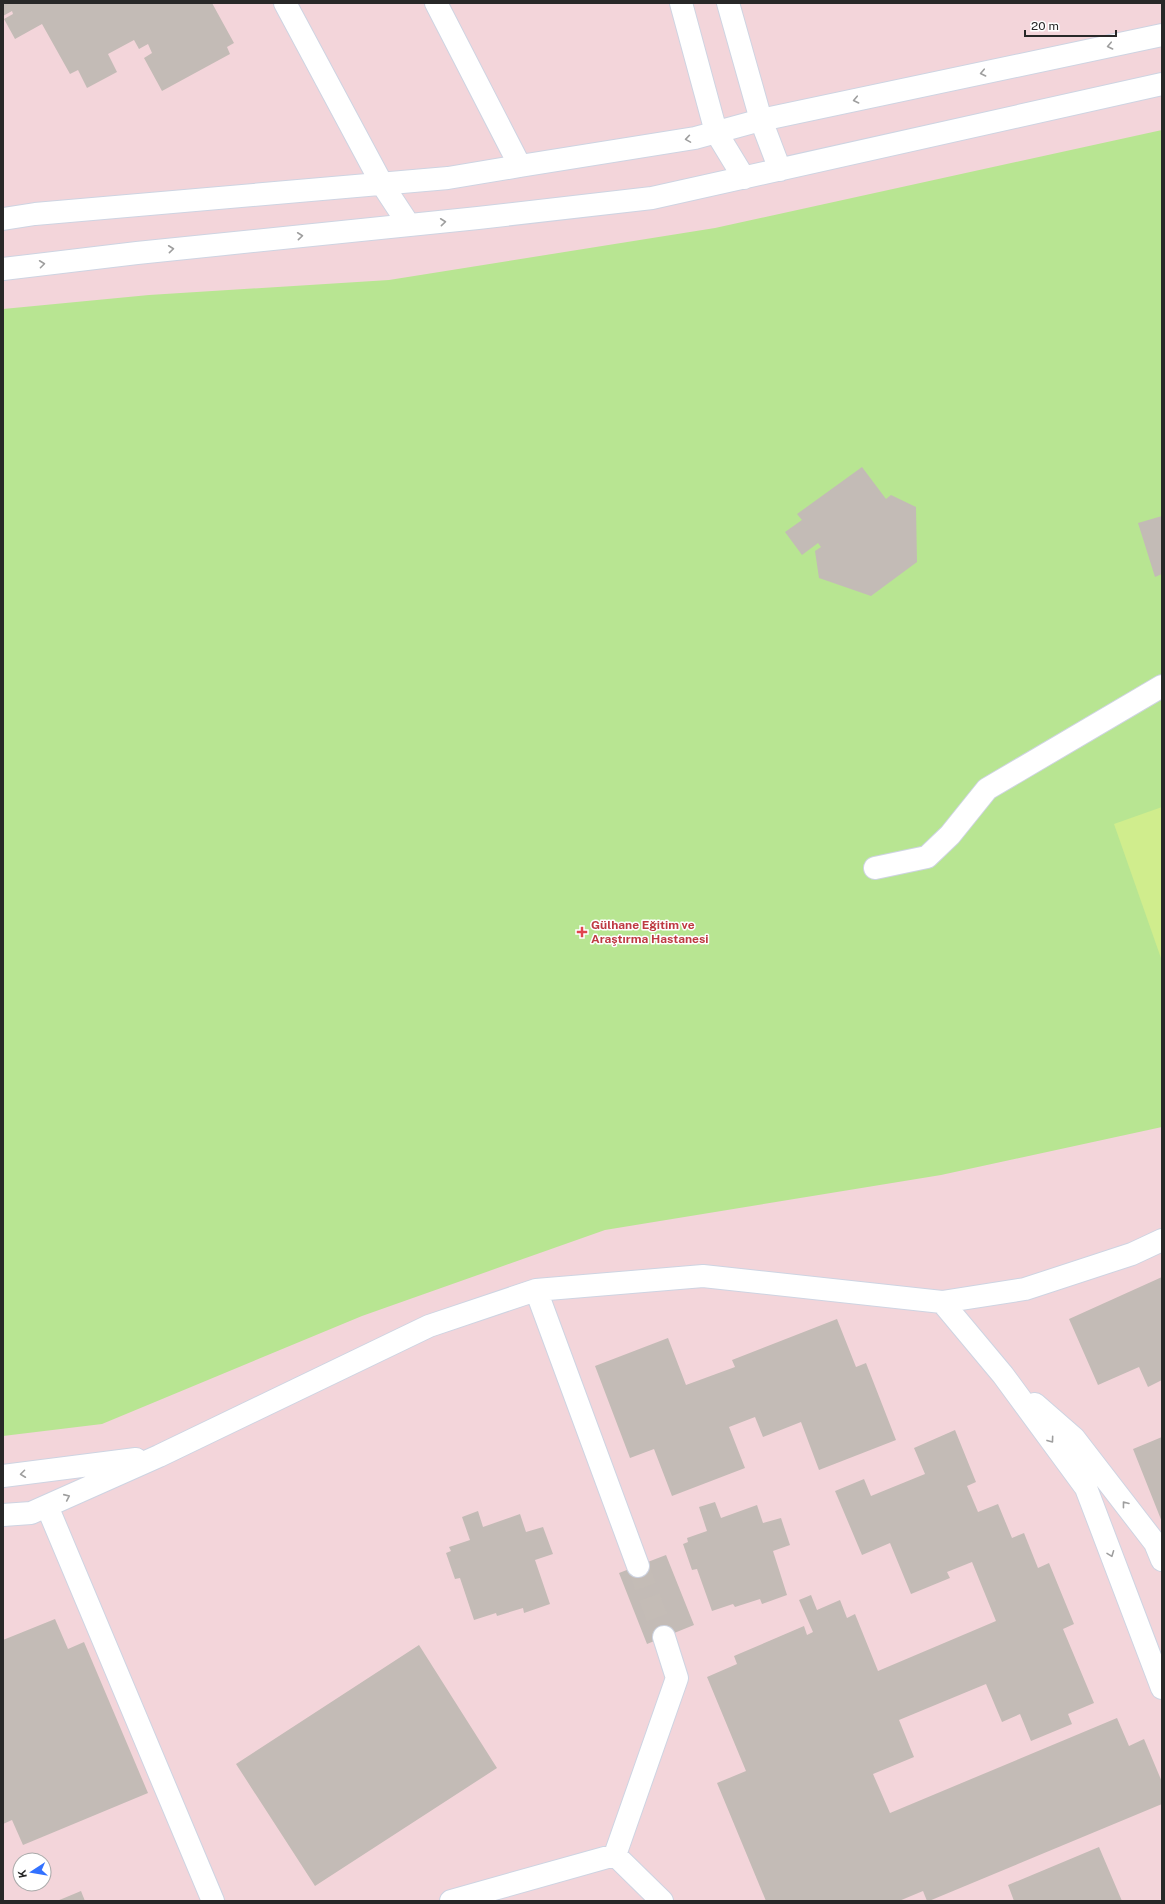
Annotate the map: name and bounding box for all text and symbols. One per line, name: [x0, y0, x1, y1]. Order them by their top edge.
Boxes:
scale bar: [1025, 12, 1116, 38]
text: 20 m: [1031, 19, 1059, 33]
one-way arrow: [1107, 41, 1113, 49]
one-way arrow: [980, 68, 986, 77]
one-way arrow: [853, 96, 859, 104]
one-way arrow: [685, 134, 692, 143]
one-way arrow: [440, 218, 447, 227]
one-way arrow: [297, 232, 303, 241]
one-way arrow: [168, 245, 174, 254]
one-way arrow: [39, 260, 45, 269]
place label: Gülhane Eğitim ve Araştırma Hastanesi: [591, 918, 709, 946]
marker: Gülhane Eğitim ve Araştırma Hastanesi: [576, 926, 588, 938]
one-way arrow: [1046, 1436, 1053, 1443]
one-way arrow: [20, 1469, 26, 1478]
one-way arrow: [62, 1494, 70, 1502]
one-way arrow: [1123, 1502, 1130, 1509]
one-way arrow: [1106, 1551, 1114, 1558]
north arrow: [12, 1852, 52, 1892]
text: K: [16, 1869, 29, 1879]

